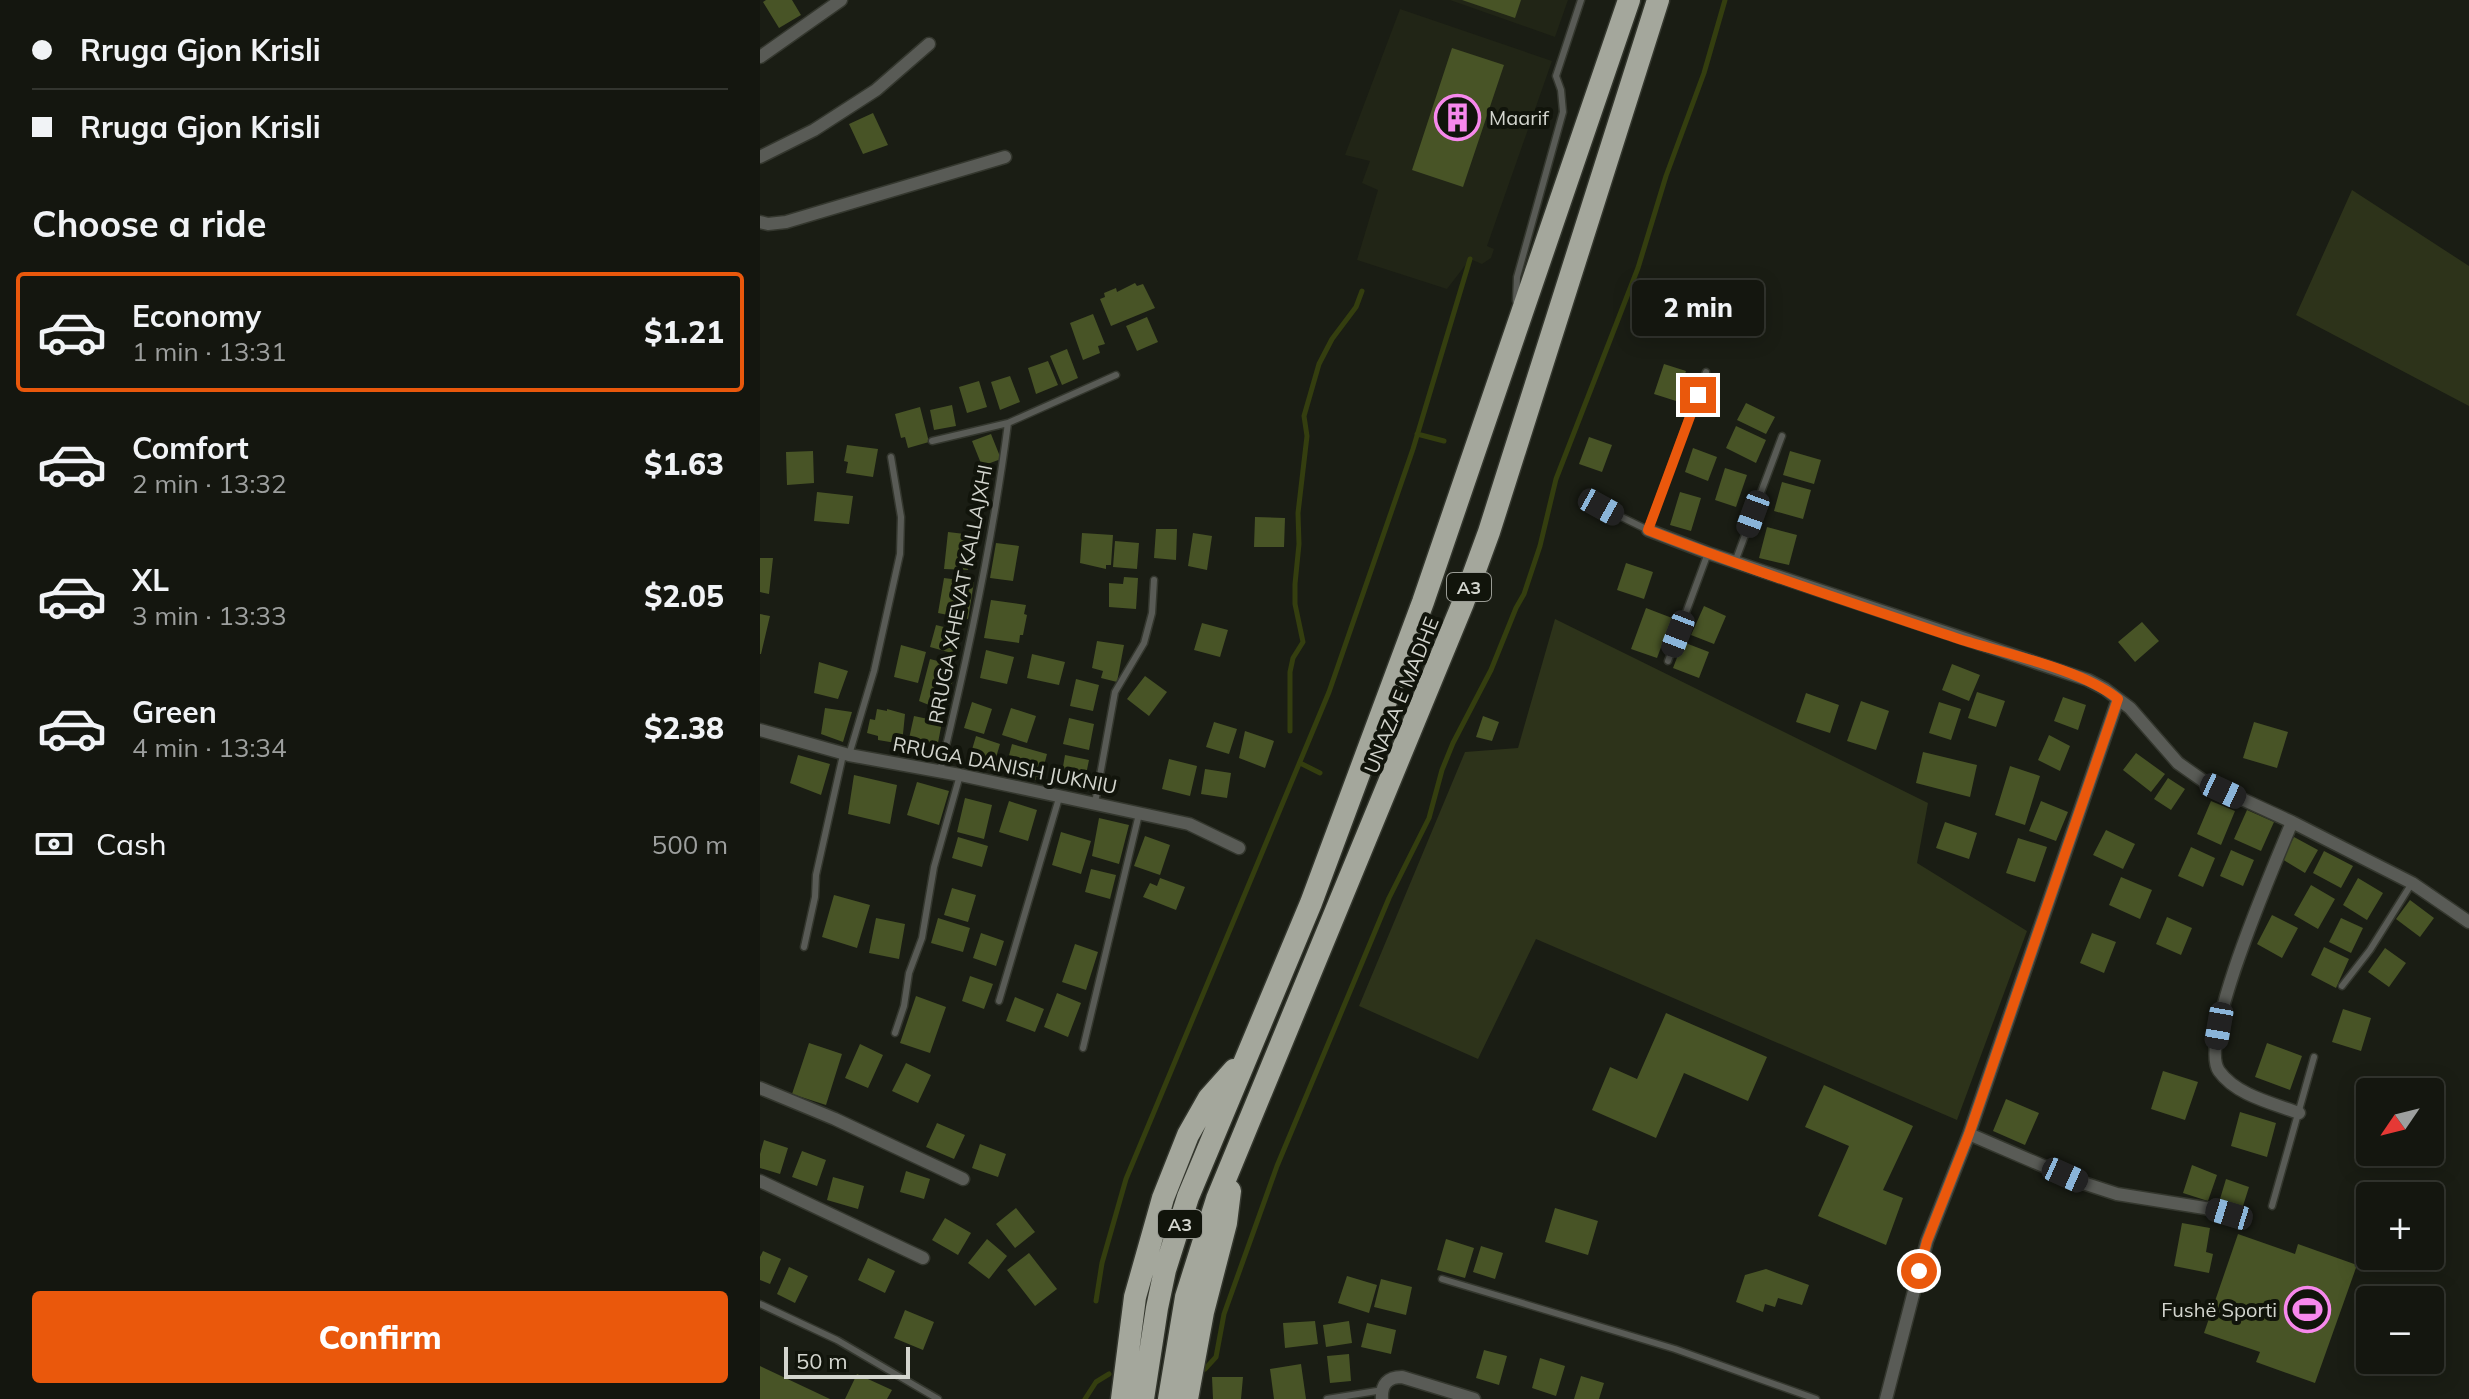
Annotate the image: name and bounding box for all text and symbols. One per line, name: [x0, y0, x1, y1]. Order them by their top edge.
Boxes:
text: Rruga Gjon Krisli: [80, 31, 321, 69]
building icon: Maarif: [1434, 93, 1482, 141]
place label: Maarif: [1489, 105, 1549, 130]
text: Rruga Gjon Krisli: [80, 108, 321, 146]
text: Choose a ride: [32, 201, 266, 246]
callout: 2 min: [1632, 279, 1764, 335]
text: 2 min: [1663, 291, 1733, 324]
icon: car: [36, 296, 108, 368]
text: Economy: [132, 297, 261, 335]
text: $1.21: [644, 313, 724, 351]
text: 1 min · 13:31: [132, 335, 287, 368]
route end: [1680, 377, 1716, 413]
icon: car: [36, 428, 108, 500]
text: Comfort: [132, 429, 249, 467]
text: $1.63: [644, 445, 724, 483]
street label: RRUGA XHEVAT KALLAJXHI: [923, 462, 997, 726]
text: 2 min · 13:32: [132, 467, 287, 500]
car: [1574, 485, 1628, 529]
car: [1734, 487, 1772, 541]
icon: car: [36, 560, 108, 632]
text: XL: [132, 561, 169, 599]
road number: A3: [1447, 573, 1491, 601]
text: $2.05: [644, 577, 724, 615]
text: 3 min · 13:33: [132, 599, 287, 632]
car: [1658, 607, 1698, 661]
street label: UNAZA E MADHE: [1358, 613, 1444, 777]
icon: car: [36, 692, 108, 764]
text: Green: [132, 693, 217, 731]
text: $2.38: [644, 709, 724, 747]
text: 4 min · 13:34: [132, 731, 287, 764]
street label: RRUGA DANISH JUKNIU: [891, 731, 1119, 799]
car: [2196, 770, 2250, 812]
icon: cash: [32, 822, 76, 866]
text: Cash: [96, 825, 167, 863]
text: 500 m: [652, 828, 728, 861]
car: [2203, 1000, 2235, 1052]
north arrow: [2356, 1078, 2444, 1166]
map controls: [2356, 1078, 2444, 1374]
car: [2038, 1154, 2092, 1196]
button: +: [2356, 1182, 2444, 1270]
car: [2203, 1196, 2255, 1232]
road number: A3: [1158, 1210, 1202, 1238]
route start: [1901, 1253, 1937, 1289]
sports icon: Fushë Sporti: [2284, 1285, 2332, 1333]
button: −: [2356, 1286, 2444, 1374]
button: Confirm: [32, 1291, 728, 1383]
place label: Fushë Sporti: [2161, 1297, 2277, 1322]
scale bar: [784, 1343, 910, 1379]
text: 50 m: [796, 1347, 847, 1375]

